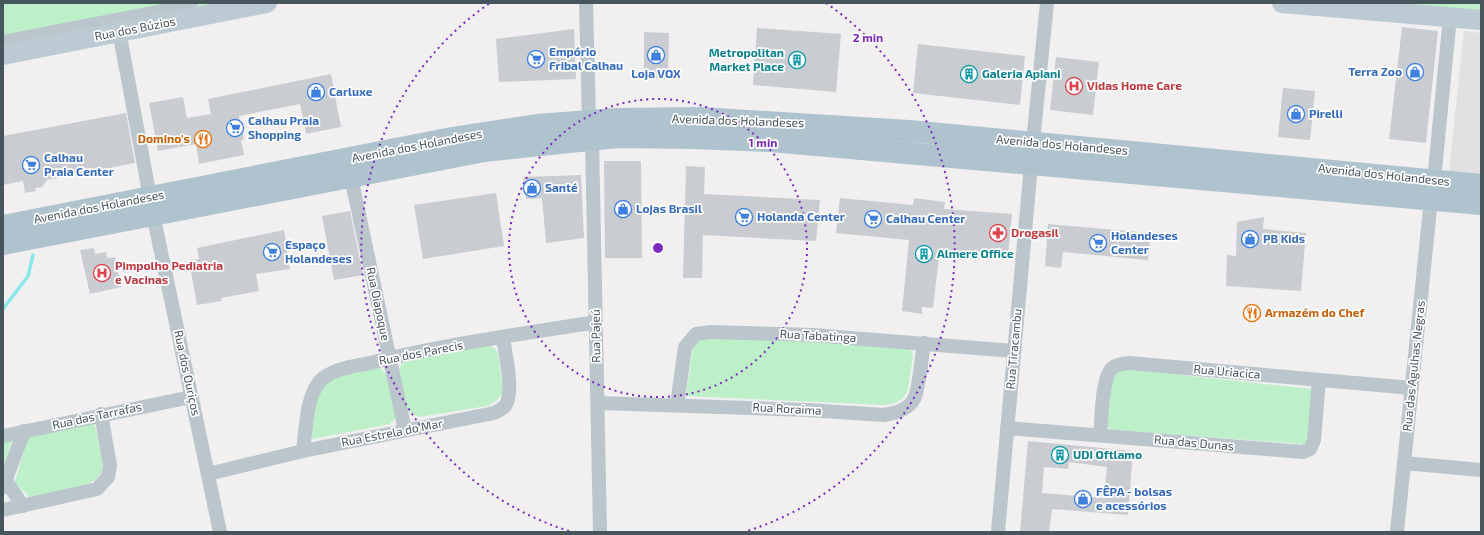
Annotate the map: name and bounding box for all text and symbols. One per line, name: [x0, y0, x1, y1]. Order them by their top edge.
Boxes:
street label: Rua dos Búzios: [93, 13, 177, 43]
text: 2 min: [853, 30, 883, 44]
place label: Empório Fribal Calhau: [549, 44, 623, 72]
shop icon: Loja VOX: [646, 45, 666, 65]
place label: Metropolitan Market Place: [709, 45, 784, 73]
supermarket icon: Empório Fribal Calhau: [526, 49, 546, 69]
building icon: Metropolitan Market Place: [787, 50, 807, 70]
shop icon: Terra Zoo: [1405, 62, 1425, 82]
building icon: Galeria Apiani: [959, 64, 979, 84]
place label: Terra Zoo: [1348, 64, 1402, 78]
place label: Loja VOX: [631, 66, 681, 81]
place label: Galeria Apiani: [982, 66, 1061, 80]
hospital icon: Vidas Home Care: [1064, 76, 1084, 96]
place label: Vidas Home Care: [1087, 78, 1182, 92]
shop icon: Carluxe: [306, 82, 326, 102]
place label: Carluxe: [329, 84, 373, 98]
shop icon: Pirelli: [1286, 104, 1306, 124]
place label: Pirelli: [1309, 106, 1343, 120]
street label: Avenida dos Holandeses: [672, 111, 804, 129]
place label: Calhau Praia Shopping: [248, 113, 319, 141]
supermarket icon: Calhau Praia Shopping: [225, 118, 245, 138]
street label: Avenida dos Holandeses: [350, 126, 483, 165]
restaurant icon: Domino's: [193, 129, 213, 149]
place label: Domino's: [138, 131, 190, 145]
street label: Avenida dos Holandeses: [996, 131, 1129, 157]
text: 1 min: [749, 135, 777, 149]
place label: Calhau Praia Center: [44, 150, 114, 178]
supermarket icon: Calhau Praia Center: [21, 155, 41, 175]
street label: Avenida dos Holandeses: [1318, 160, 1451, 188]
shop icon: Santé: [522, 178, 542, 198]
place label: Santé: [545, 180, 578, 194]
street label: Avenida dos Holandeses: [32, 187, 165, 226]
shop icon: Lojas Brasil: [613, 199, 633, 219]
place label: Lojas Brasil: [636, 201, 702, 216]
supermarket icon: Holanda Center: [734, 207, 754, 227]
place label: Holanda Center: [757, 209, 845, 223]
supermarket icon: Calhau Center: [863, 209, 883, 229]
place label: Calhau Center: [886, 211, 965, 225]
pharmacy icon: Drogasil: [988, 223, 1008, 243]
place label: Drogasil: [1011, 225, 1059, 239]
place label: Holandeses Center: [1111, 228, 1178, 256]
shop icon: PB Kids: [1240, 229, 1260, 249]
place label: PB Kids: [1263, 231, 1305, 245]
supermarket icon: Holandeses Center: [1088, 233, 1108, 253]
place label: Espaço Holandeses: [285, 237, 352, 265]
centre of rings: [651, 241, 665, 255]
supermarket icon: Espaço Holandeses: [262, 242, 282, 262]
building icon: Almere Office: [914, 244, 934, 264]
place label: Almere Office: [937, 246, 1014, 260]
place label: Pimpolho Pediatria e Vacinas: [115, 258, 223, 286]
hospital icon: Pimpolho Pediatria e Vacinas: [92, 263, 112, 283]
street label: Rua Oiapoque: [364, 266, 394, 342]
street label: Rua das Agulhas Negras: [1399, 300, 1427, 432]
restaurant icon: Armazém do Chef: [1242, 303, 1262, 323]
place label: Armazém do Chef: [1265, 305, 1365, 319]
street label: Rua Tiracambu: [1002, 308, 1024, 390]
street label: Rua Pajeú: [588, 309, 603, 363]
street label: Rua Tabatinga: [779, 326, 857, 344]
street label: Rua dos Ouriços: [171, 329, 204, 417]
street label: Rua dos Parecis: [377, 337, 464, 367]
street label: Rua Uriacica: [1193, 361, 1261, 381]
street label: Rua das Tarrafas: [51, 399, 143, 431]
street label: Rua Roraima: [752, 399, 822, 417]
street label: Rua Estrela do Mar: [340, 415, 444, 449]
street label: Rua das Dunas: [1154, 432, 1235, 452]
building icon: UDI Oftlamo: [1050, 445, 1070, 465]
place label: UDI Oftlamo: [1073, 447, 1142, 461]
place label: FÊPA - bolsas e acessórios: [1096, 484, 1172, 512]
shop icon: FÊPA - bolsas e acessórios: [1073, 489, 1093, 509]

